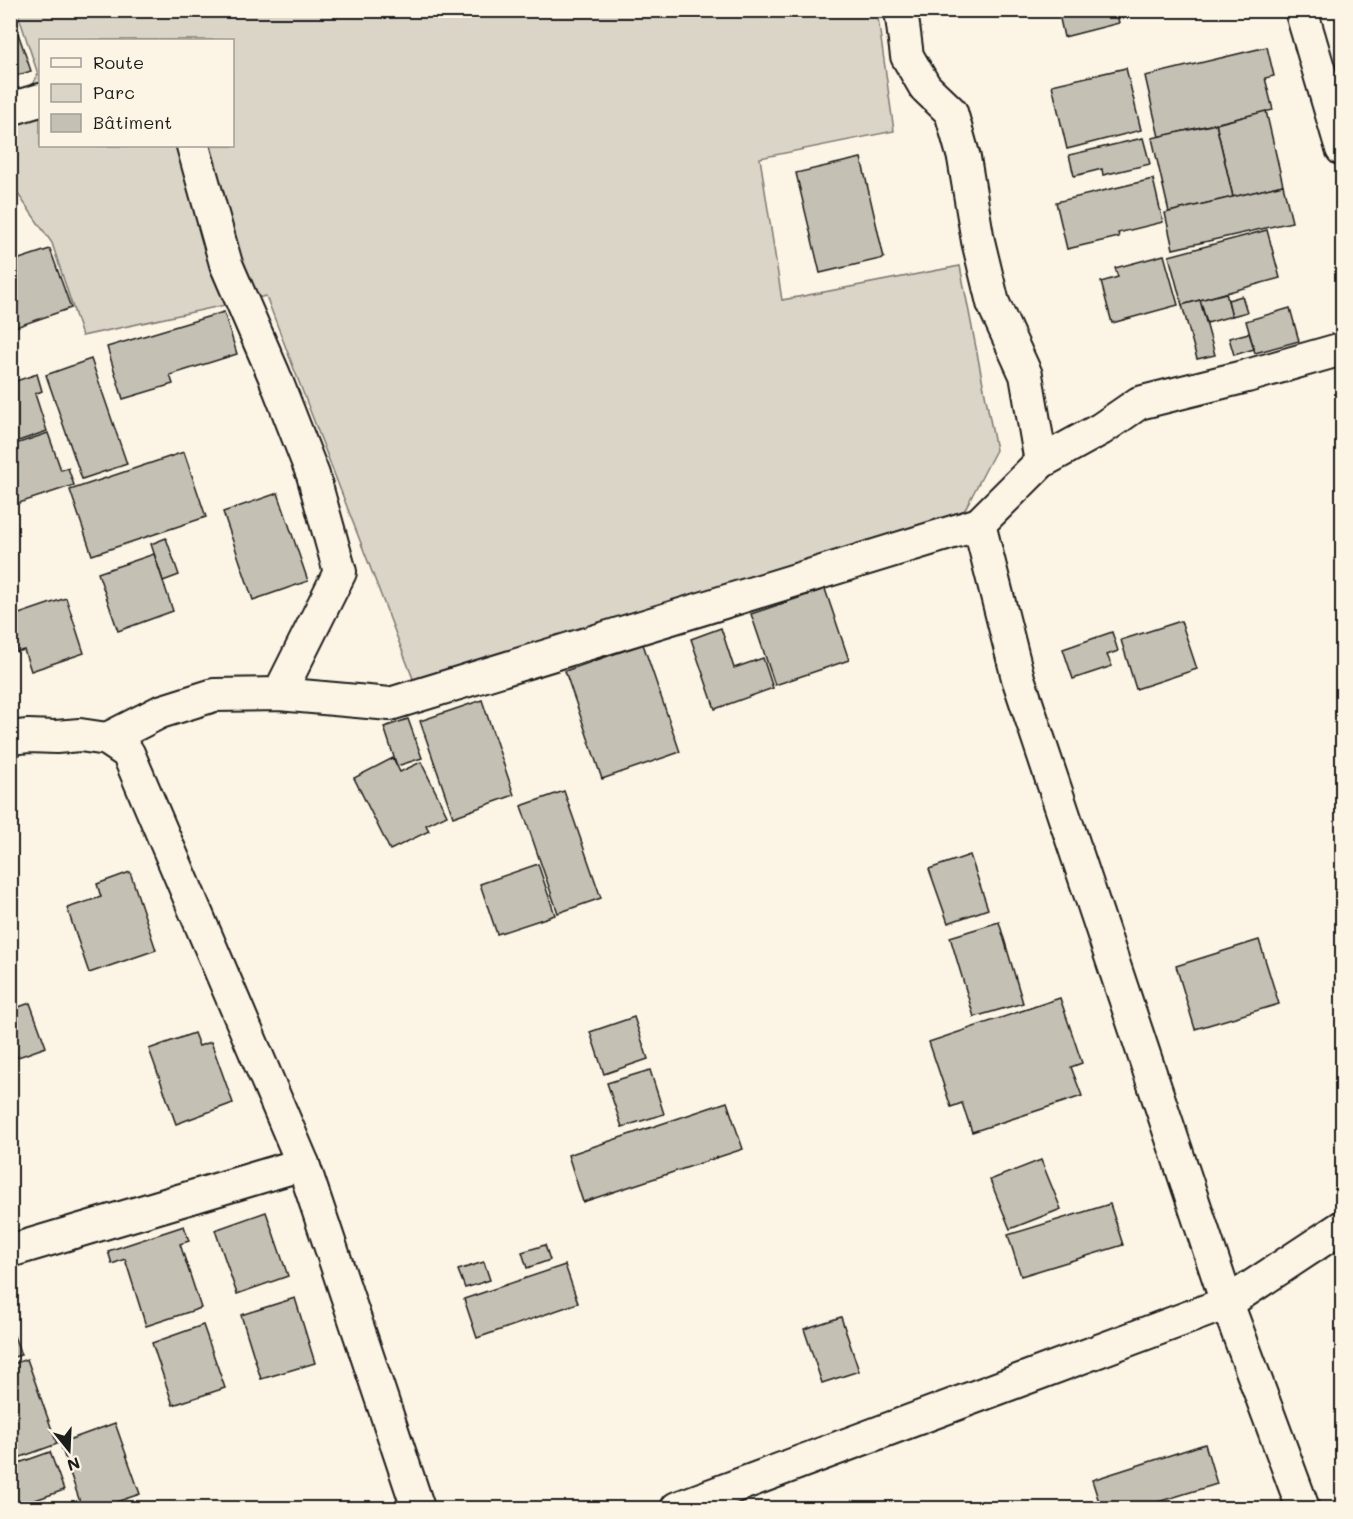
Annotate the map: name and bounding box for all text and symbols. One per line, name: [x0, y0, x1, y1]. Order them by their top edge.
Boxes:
legend: [39, 39, 234, 147]
text: Route: [93, 50, 144, 74]
text: Parc: [93, 80, 135, 104]
text: Bâtiment: [93, 110, 172, 134]
north arrow: [39, 1420, 99, 1480]
text: N: [65, 1453, 83, 1477]

